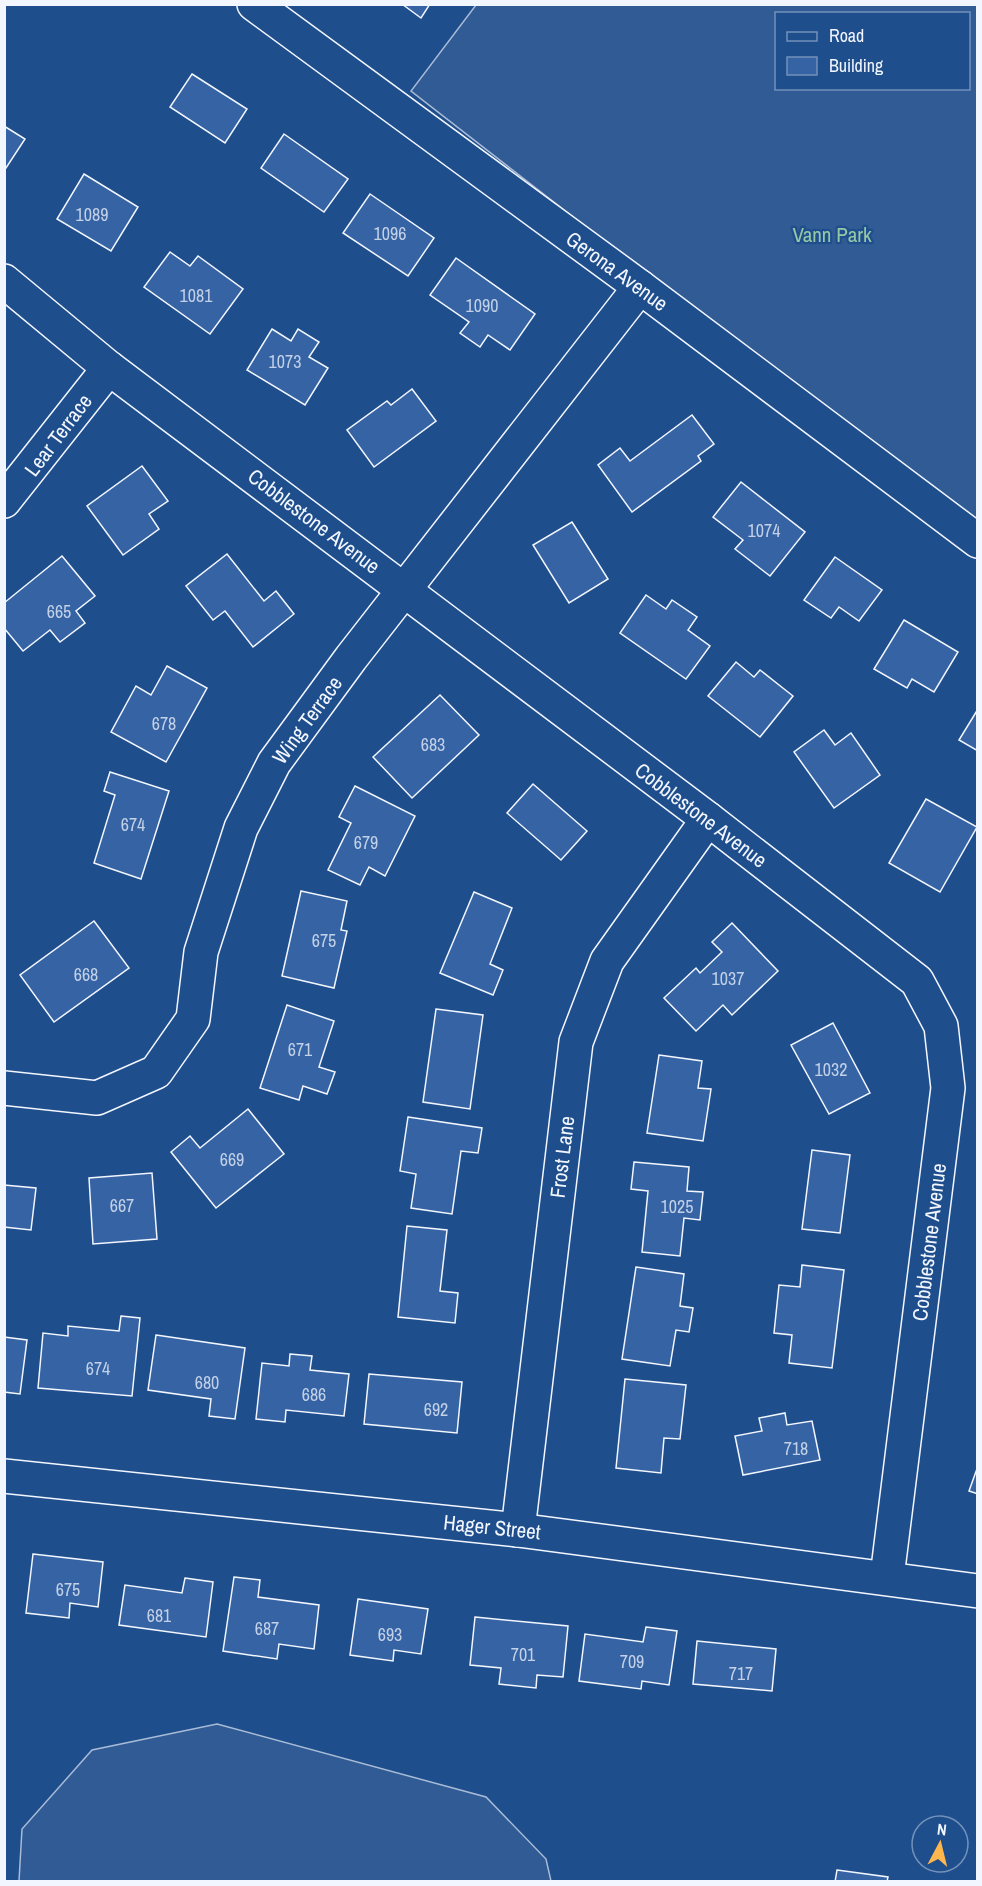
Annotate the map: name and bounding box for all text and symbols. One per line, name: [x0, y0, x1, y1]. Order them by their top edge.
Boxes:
legend: [775, 12, 970, 90]
text: Road: [829, 23, 864, 48]
text: Building: [829, 53, 884, 78]
house number: 1089: [76, 202, 108, 227]
park label: Vann Park: [792, 220, 872, 249]
house number: 1096: [374, 221, 406, 246]
street label: Gerona Avenue: [560, 224, 674, 318]
house number: 1081: [180, 283, 213, 308]
house number: 1090: [466, 293, 498, 318]
house number: 1073: [269, 349, 301, 374]
street label: Lear Terrace: [17, 388, 99, 482]
street label: Cobblestone Avenue: [242, 462, 386, 580]
house number: 1074: [748, 518, 780, 543]
house number: 665: [47, 599, 71, 624]
street label: Wing Terrace: [265, 670, 349, 770]
house number: 678: [152, 711, 176, 736]
house number: 683: [421, 732, 445, 757]
street label: Cobblestone Avenue: [629, 756, 773, 874]
house number: 674: [121, 812, 145, 837]
house number: 679: [354, 830, 378, 855]
house number: 675: [312, 928, 336, 953]
house number: 668: [74, 962, 98, 987]
house number: 1037: [712, 966, 744, 991]
house number: 671: [288, 1037, 313, 1062]
house number: 1032: [815, 1057, 847, 1082]
street label: Frost Lane: [543, 1114, 581, 1200]
house number: 669: [220, 1147, 244, 1172]
street label: Cobblestone Avenue: [905, 1162, 953, 1322]
house number: 667: [110, 1193, 134, 1218]
house number: 1025: [661, 1194, 693, 1219]
house number: 674: [86, 1356, 110, 1381]
house number: 680: [195, 1370, 219, 1395]
house number: 686: [302, 1382, 326, 1407]
house number: 692: [424, 1397, 448, 1422]
house number: 718: [784, 1436, 808, 1461]
street label: Hager Street: [442, 1507, 542, 1547]
house number: 675: [56, 1577, 80, 1602]
house number: 681: [147, 1603, 172, 1628]
house number: 687: [255, 1616, 279, 1641]
house number: 693: [378, 1622, 402, 1647]
house number: 701: [511, 1642, 536, 1667]
house number: 709: [620, 1649, 644, 1674]
house number: 717: [729, 1661, 753, 1686]
north arrow: [910, 1814, 970, 1874]
text: N: [936, 1818, 948, 1841]

